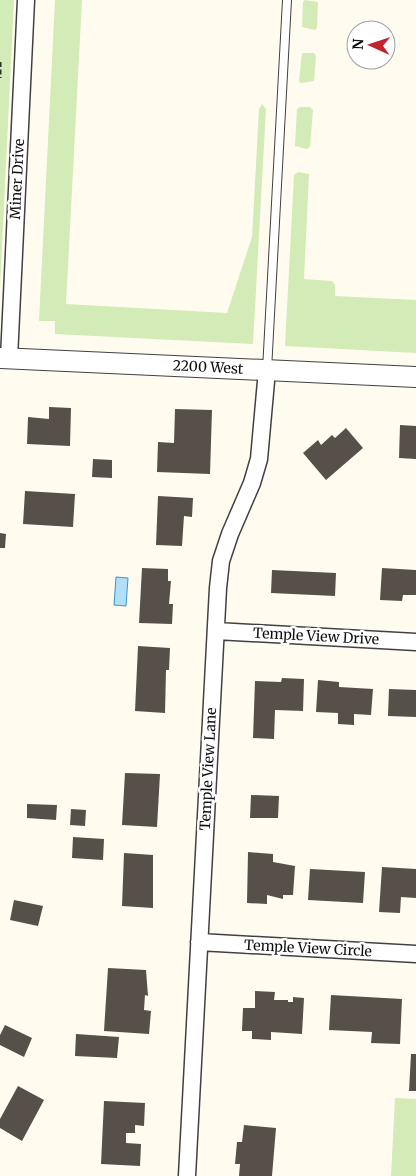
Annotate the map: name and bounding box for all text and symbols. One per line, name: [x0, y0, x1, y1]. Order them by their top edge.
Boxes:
north arrow: [346, 20, 396, 70]
text: N: [349, 38, 367, 50]
street label: Miner Drive: [6, 138, 28, 220]
street label: 2200 West: [172, 356, 244, 378]
street label: Temple View Drive: [252, 624, 380, 648]
street label: Temple View Lane: [196, 707, 220, 831]
street label: Temple View Circle: [244, 936, 372, 960]

